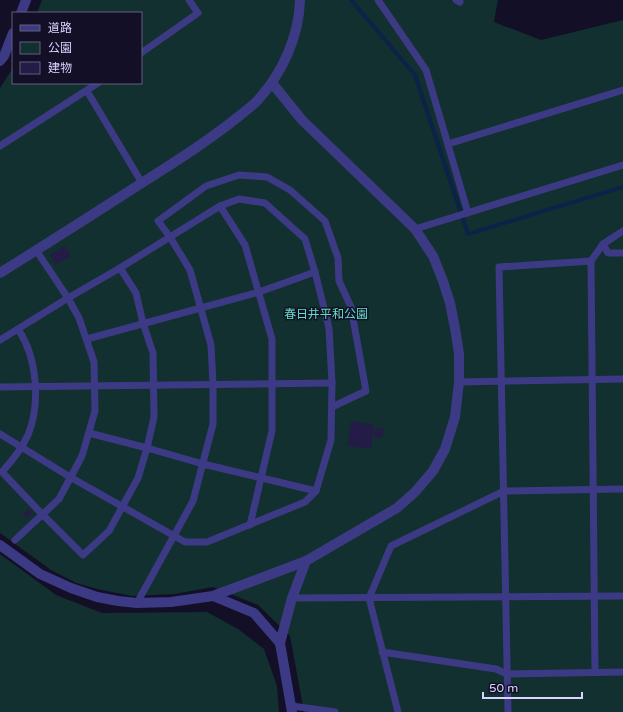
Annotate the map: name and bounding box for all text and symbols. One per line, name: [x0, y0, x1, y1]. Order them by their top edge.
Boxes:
legend: [12, 12, 142, 84]
text: 道路: [48, 21, 72, 35]
text: 公園: [48, 41, 72, 55]
text: 建物: [48, 61, 72, 75]
park label: 春日井平和公園: [284, 307, 368, 321]
scale bar: [483, 674, 582, 700]
text: 50 m: [489, 681, 518, 695]

